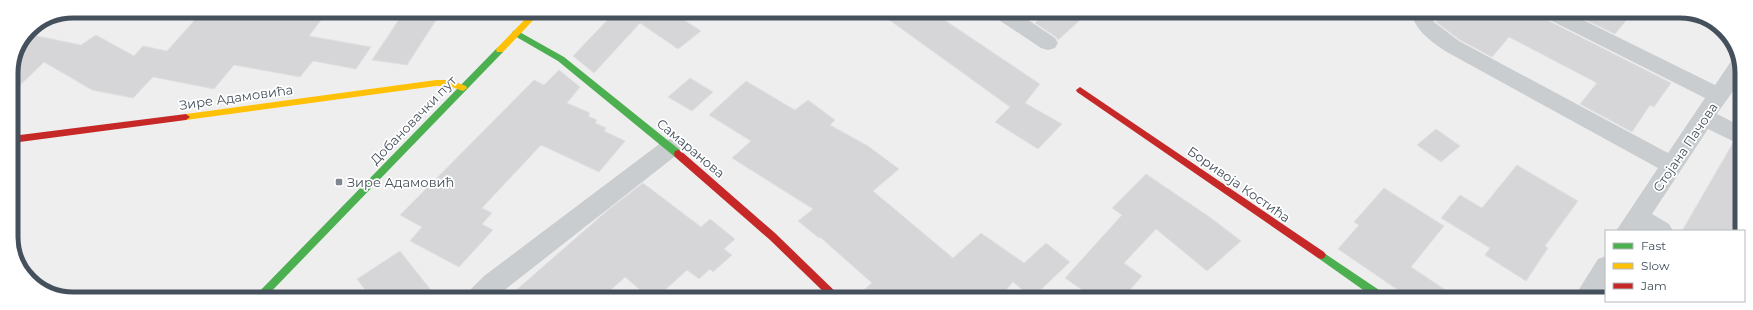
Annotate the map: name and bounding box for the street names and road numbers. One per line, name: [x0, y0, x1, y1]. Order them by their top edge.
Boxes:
street label: Добановачки пут: [367, 72, 460, 168]
street label: Зире Адамовића: [178, 81, 294, 113]
street label: Стојана Пачова: [1649, 99, 1721, 195]
street label: Самаранова: [654, 115, 728, 181]
street label: Боривоја Костића: [1185, 143, 1293, 225]

